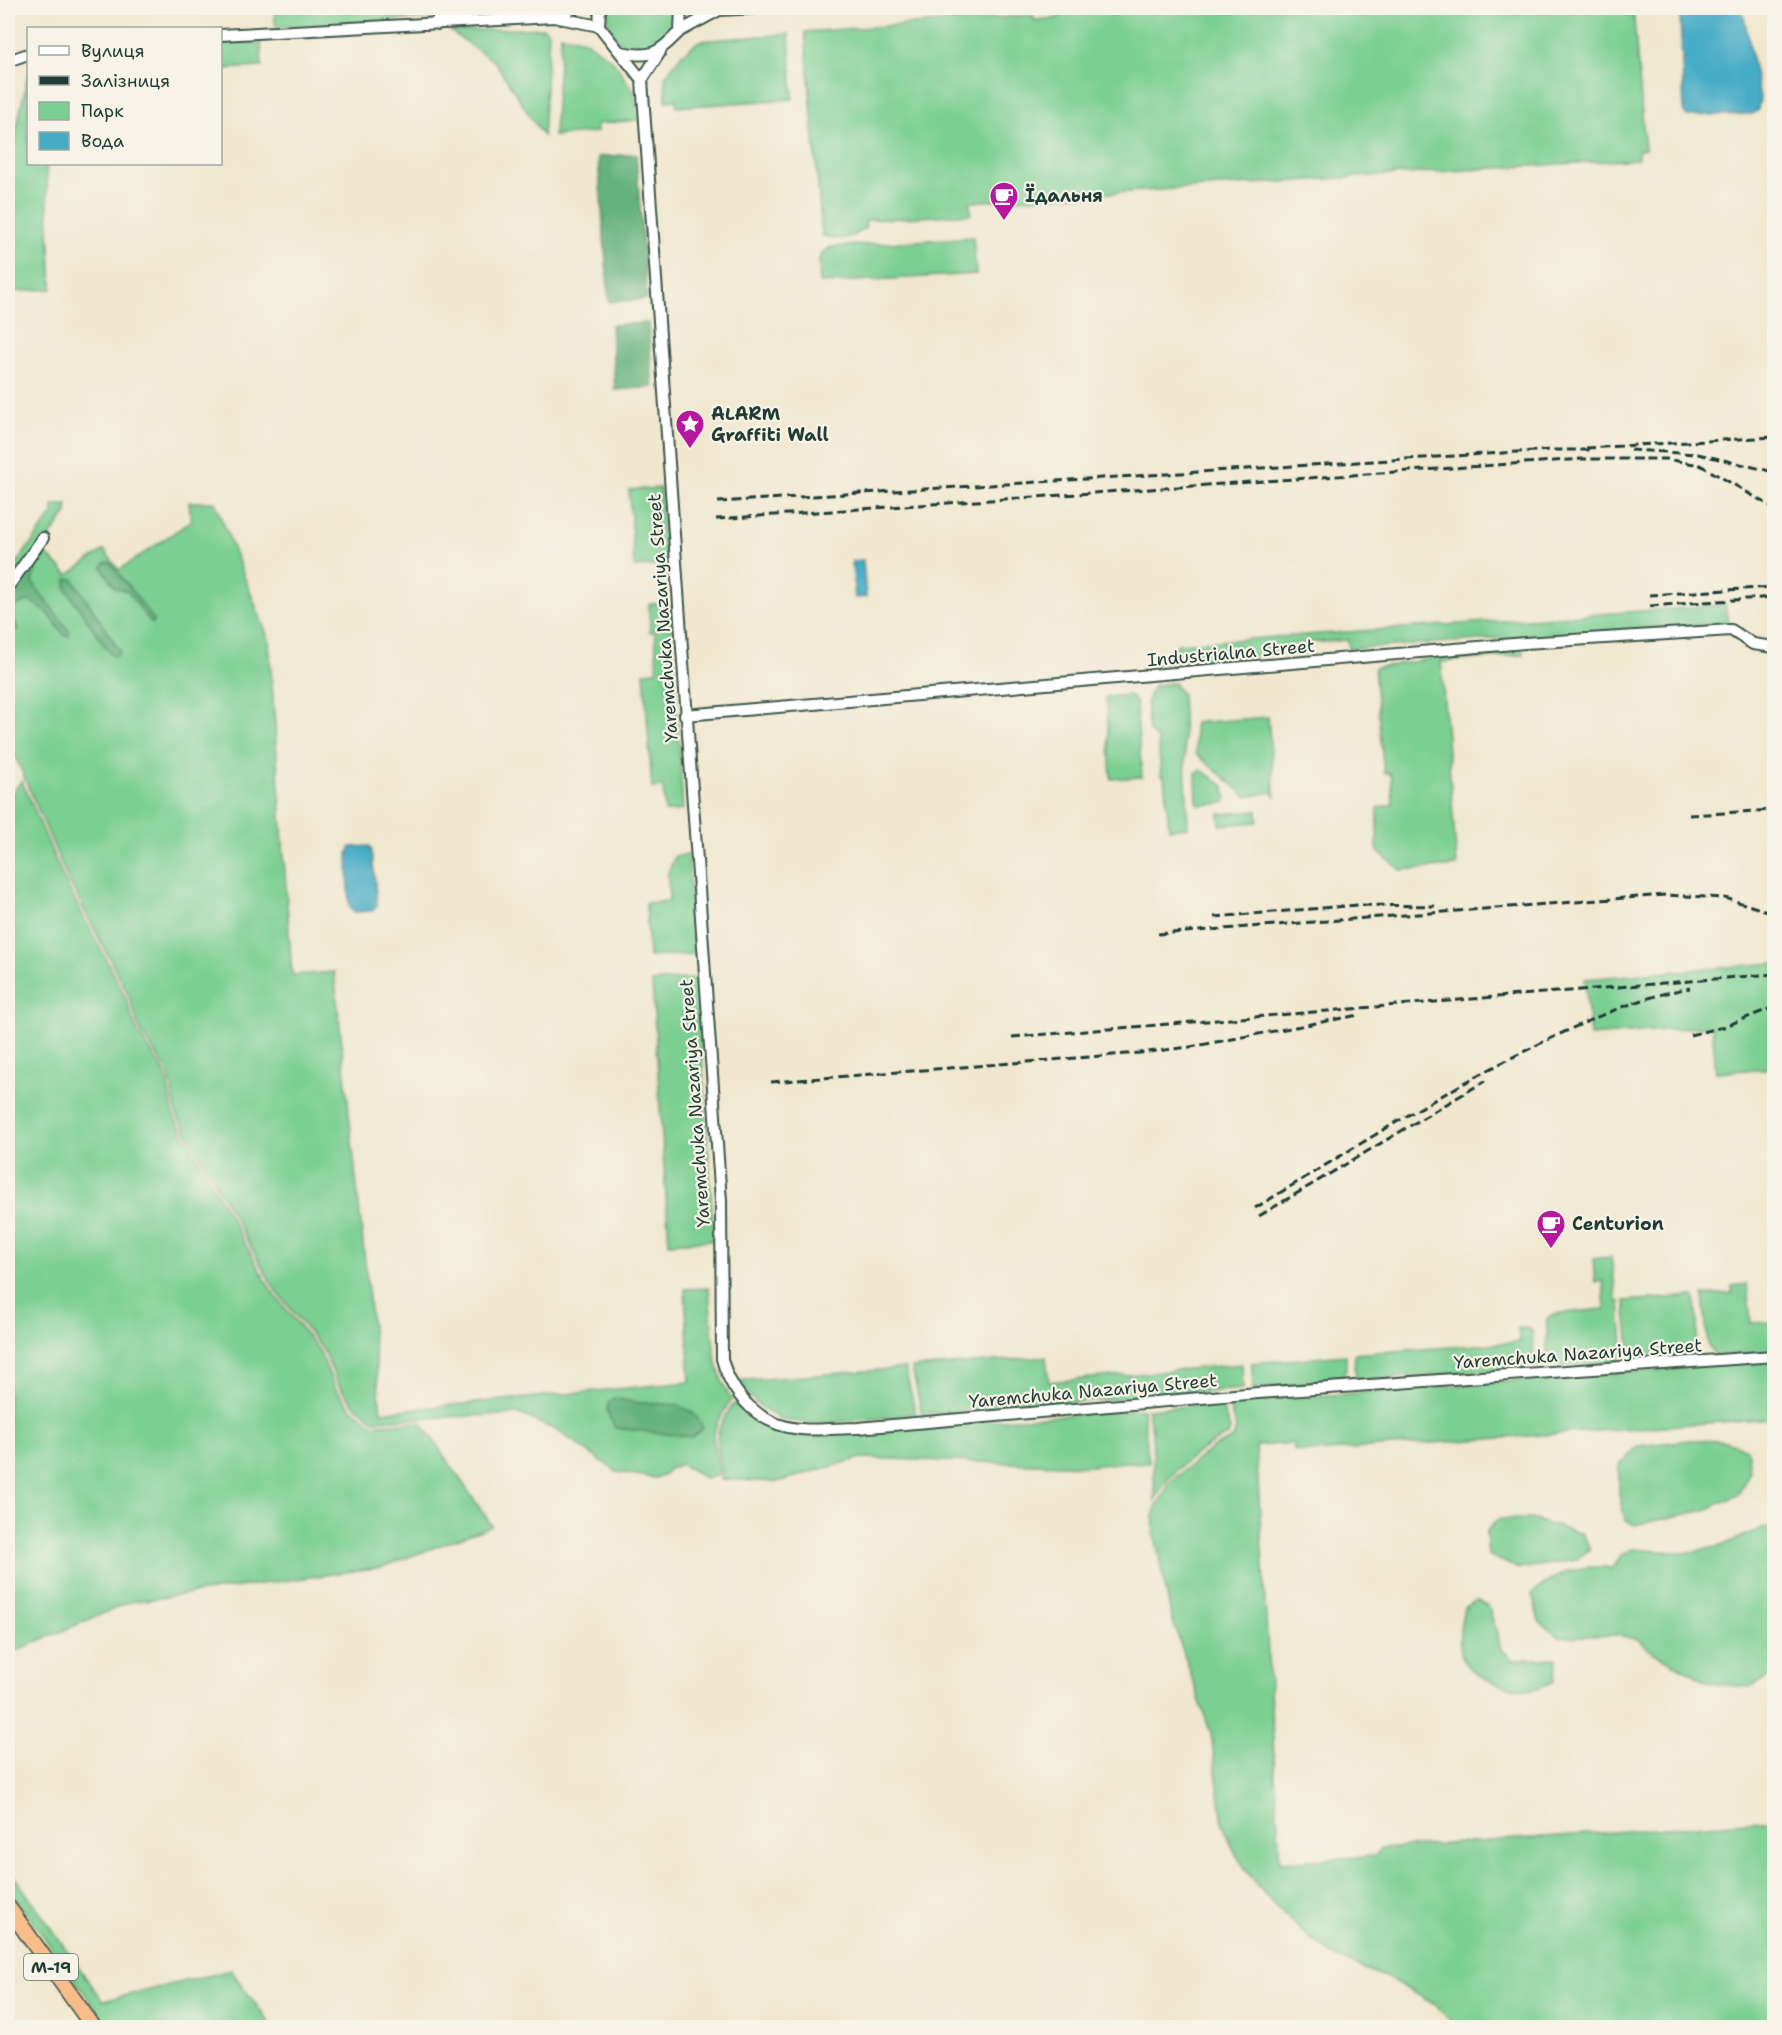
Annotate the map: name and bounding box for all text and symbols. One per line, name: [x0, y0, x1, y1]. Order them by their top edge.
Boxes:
legend: [27, 27, 222, 165]
text: Вулиця: [81, 39, 145, 63]
text: Залізниця: [81, 69, 170, 93]
text: Парк: [81, 99, 124, 123]
text: Вода: [81, 129, 124, 153]
cafe icon: Їдальня: [988, 180, 1020, 222]
place label: Їдальня: [1025, 183, 1103, 208]
place label: ALARM Graffiti Wall: [711, 402, 829, 447]
place icon: ALARM Graffiti Wall: [674, 408, 706, 450]
street label: Yaremchuka Nazariya Street: [642, 493, 684, 743]
street label: Industrialna Street: [1146, 634, 1316, 672]
street label: Yaremchuka Nazariya Street: [674, 978, 716, 1228]
cafe icon: Centurion: [1535, 1208, 1567, 1250]
place label: Centurion: [1572, 1212, 1664, 1236]
street label: Yaremchuka Nazariya Street: [1453, 1333, 1703, 1375]
street label: Yaremchuka Nazariya Street: [968, 1368, 1218, 1414]
road number: М-19: [24, 1954, 78, 1980]

